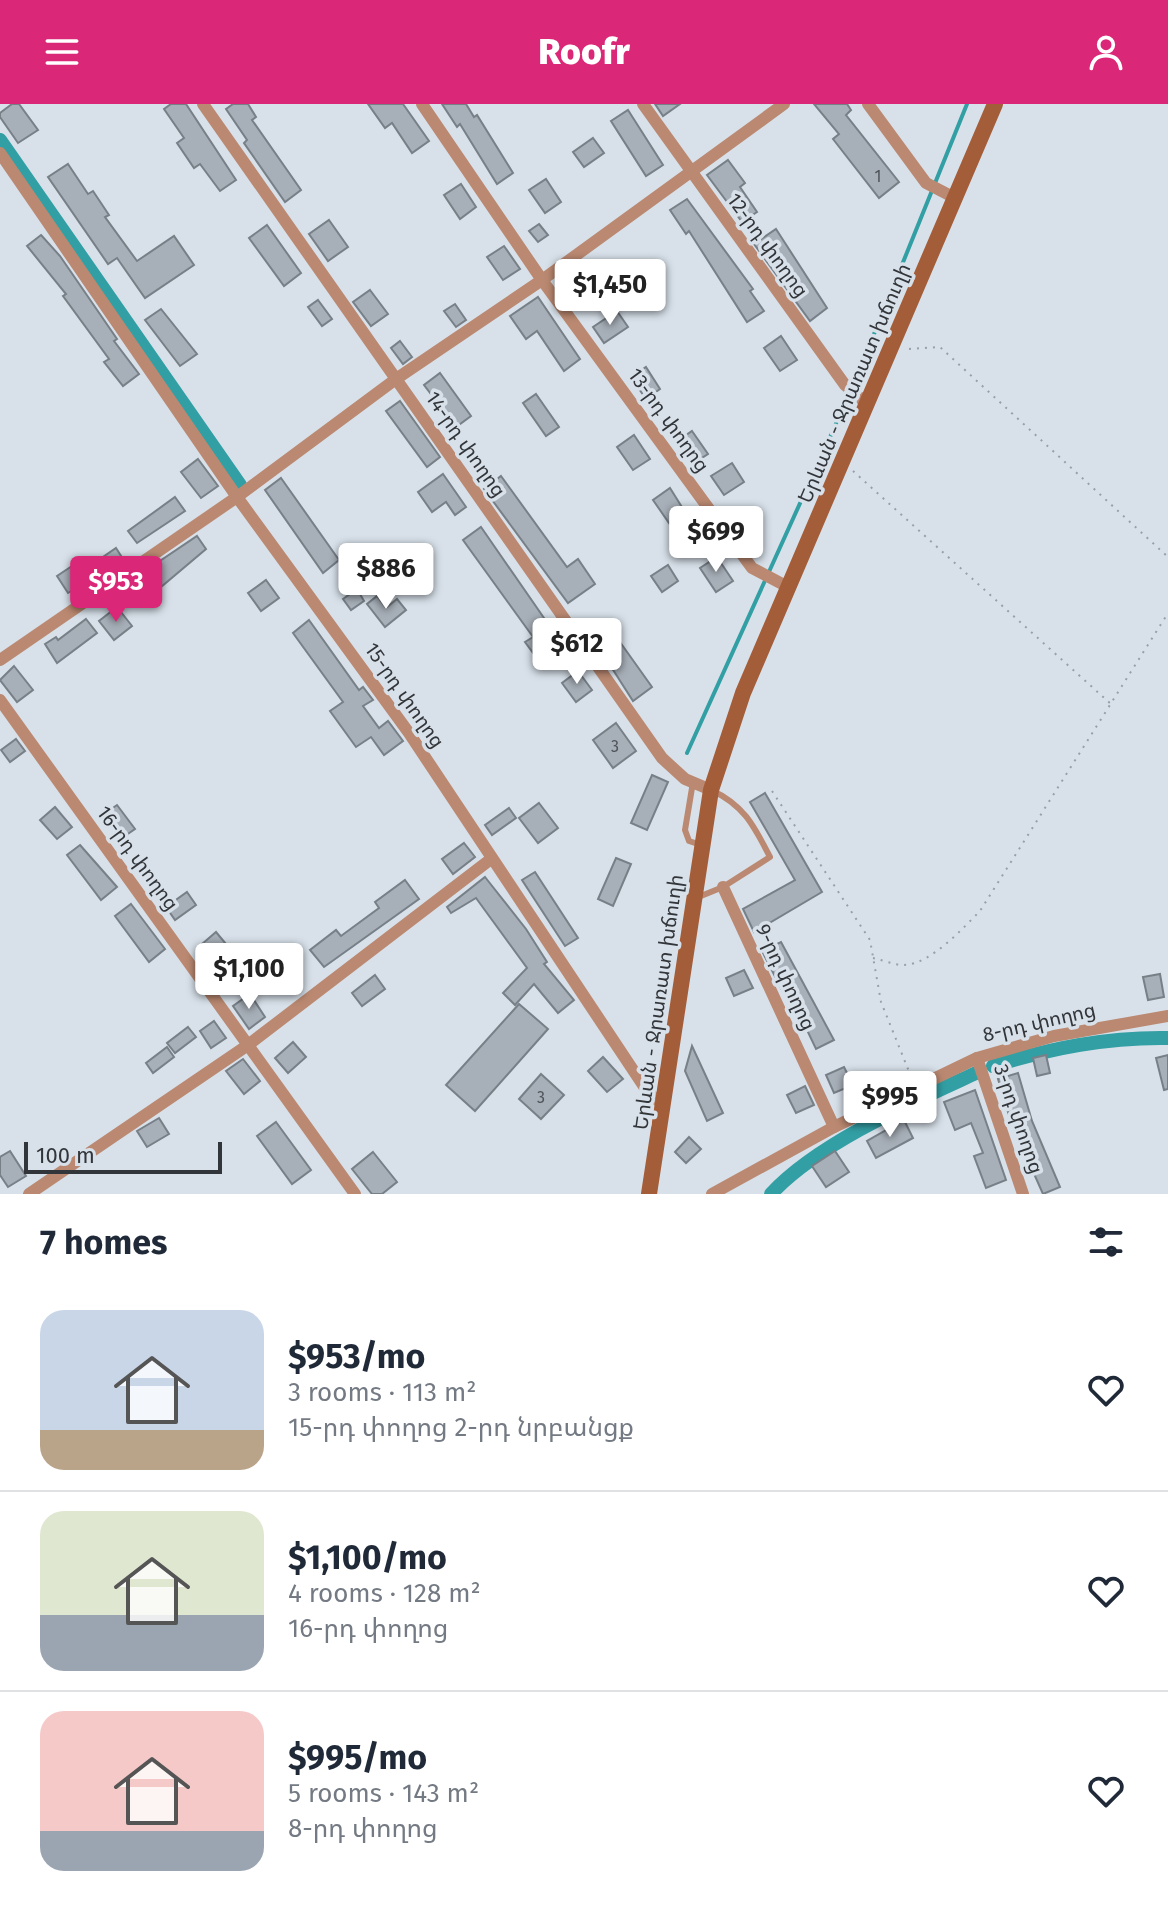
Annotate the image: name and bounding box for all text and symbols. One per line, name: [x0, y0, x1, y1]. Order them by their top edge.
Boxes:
icon: menu: [40, 30, 84, 74]
text: Roofr: [538, 30, 630, 74]
icon: person: [1084, 30, 1128, 74]
house number: 1: [875, 167, 881, 186]
street label: 12-րդ փողոց: [722, 188, 814, 302]
pin: $1,450: [545, 259, 675, 327]
street label: Երևան - Ջրառատ խճուղի: [793, 260, 915, 506]
text: $1,450: [573, 269, 647, 300]
street label: 13-րդ փողոց: [623, 363, 715, 477]
street label: 14-րդ փողոց: [421, 387, 511, 501]
pin: $699: [669, 506, 763, 574]
text: $699: [687, 516, 745, 547]
pin: $886: [339, 543, 433, 611]
text: $886: [356, 553, 416, 584]
pin: $953: [69, 556, 163, 624]
text: $953: [88, 566, 144, 597]
pin: $612: [530, 618, 624, 686]
text: $612: [551, 628, 604, 659]
street label: 15-րդ փողոց: [360, 638, 450, 752]
house number: 3: [611, 737, 619, 756]
street label: 16-րդ փողոց: [92, 801, 184, 915]
street label: Երևան - Ջրառատ խճուղի: [628, 873, 688, 1131]
street label: 9-րդ փողոց: [751, 920, 821, 1034]
pin: $1,100: [184, 943, 314, 1011]
text: $1,100: [213, 953, 285, 984]
street label: 8-րդ փողոց: [980, 997, 1098, 1047]
street label: 3-րդ փողոց: [989, 1061, 1049, 1177]
pin: $995: [843, 1071, 937, 1139]
text: $995: [862, 1081, 918, 1112]
house number: 3: [537, 1088, 545, 1107]
scale bar: [24, 1138, 222, 1174]
text: 100 m: [36, 1142, 95, 1169]
icon: filters: [1084, 1220, 1128, 1264]
text: 7 homes: [40, 1222, 167, 1263]
text: $953/mo: [288, 1336, 425, 1377]
icon: home: [104, 1342, 200, 1438]
icon: heart: [1084, 1368, 1128, 1412]
text: 3 rooms · 113 m²: [288, 1377, 477, 1408]
text: 15-րդ փողոց 2-րդ նրբանցք: [288, 1412, 634, 1443]
text: $1,100/mo: [288, 1537, 447, 1578]
icon: home: [104, 1543, 200, 1639]
icon: heart: [1084, 1569, 1128, 1613]
text: 4 rooms · 128 m²: [288, 1578, 481, 1609]
text: 16-րդ փողոց: [288, 1613, 448, 1644]
text: $995/mo: [288, 1737, 427, 1778]
icon: home: [104, 1743, 200, 1839]
icon: heart: [1084, 1769, 1128, 1813]
text: 5 rooms · 143 m²: [288, 1778, 479, 1809]
text: 8-րդ փողոց: [288, 1813, 438, 1844]

